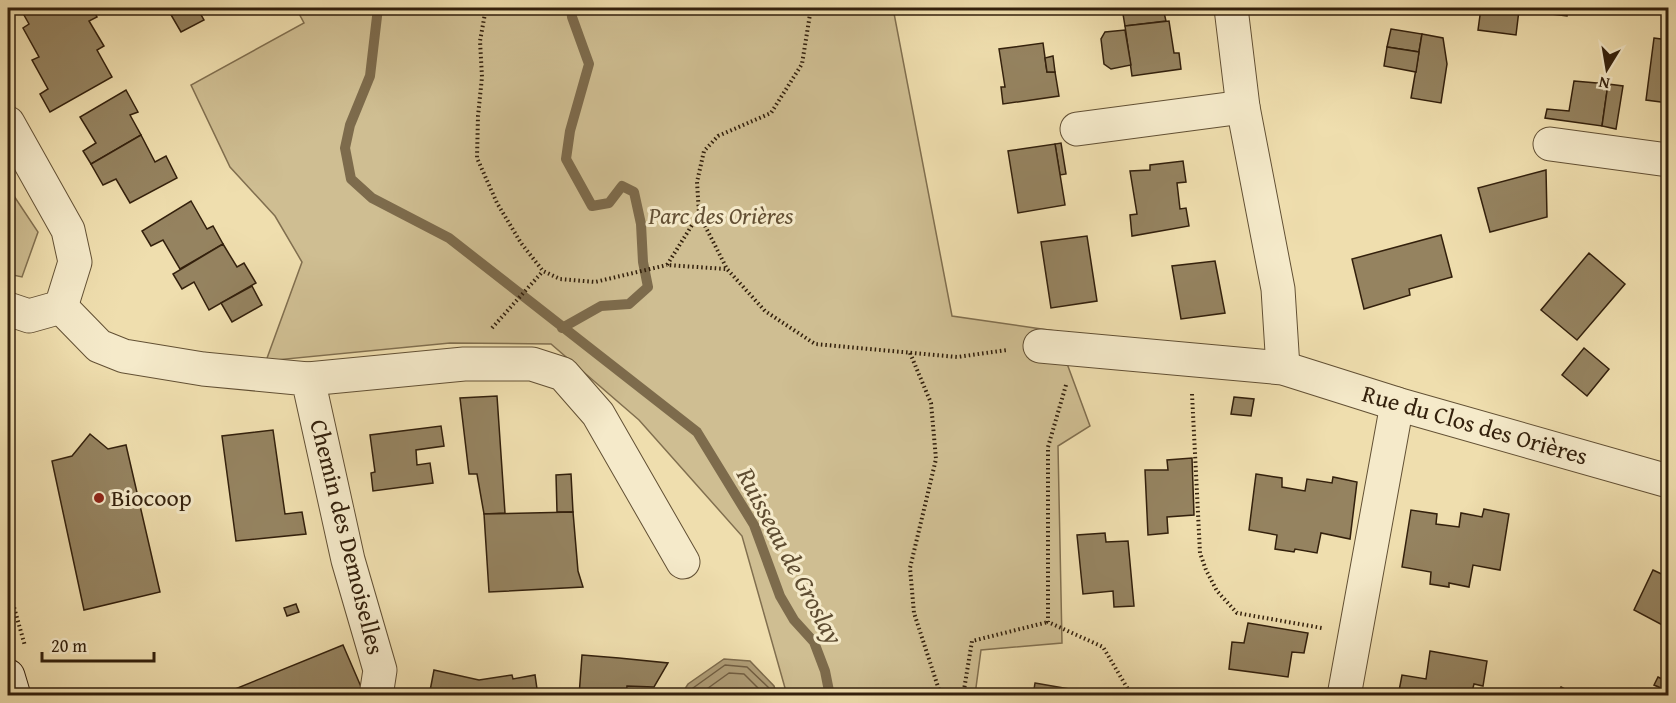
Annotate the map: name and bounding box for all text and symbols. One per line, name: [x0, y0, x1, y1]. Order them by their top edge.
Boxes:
north arrow: [1577, 39, 1637, 99]
text: N: [1596, 71, 1612, 97]
park label: Parc des Orières: [648, 198, 794, 233]
street label: Rue du Clos des Orières: [1358, 376, 1592, 473]
street label: Chemin des Demoiselles: [301, 416, 394, 658]
water label: Ruisseau de Groslay: [727, 459, 854, 651]
place label: Biocoop: [111, 480, 192, 515]
marker: Biocoop: [92, 491, 106, 505]
scale bar: [42, 625, 154, 663]
text: 20 m: [51, 632, 87, 659]

